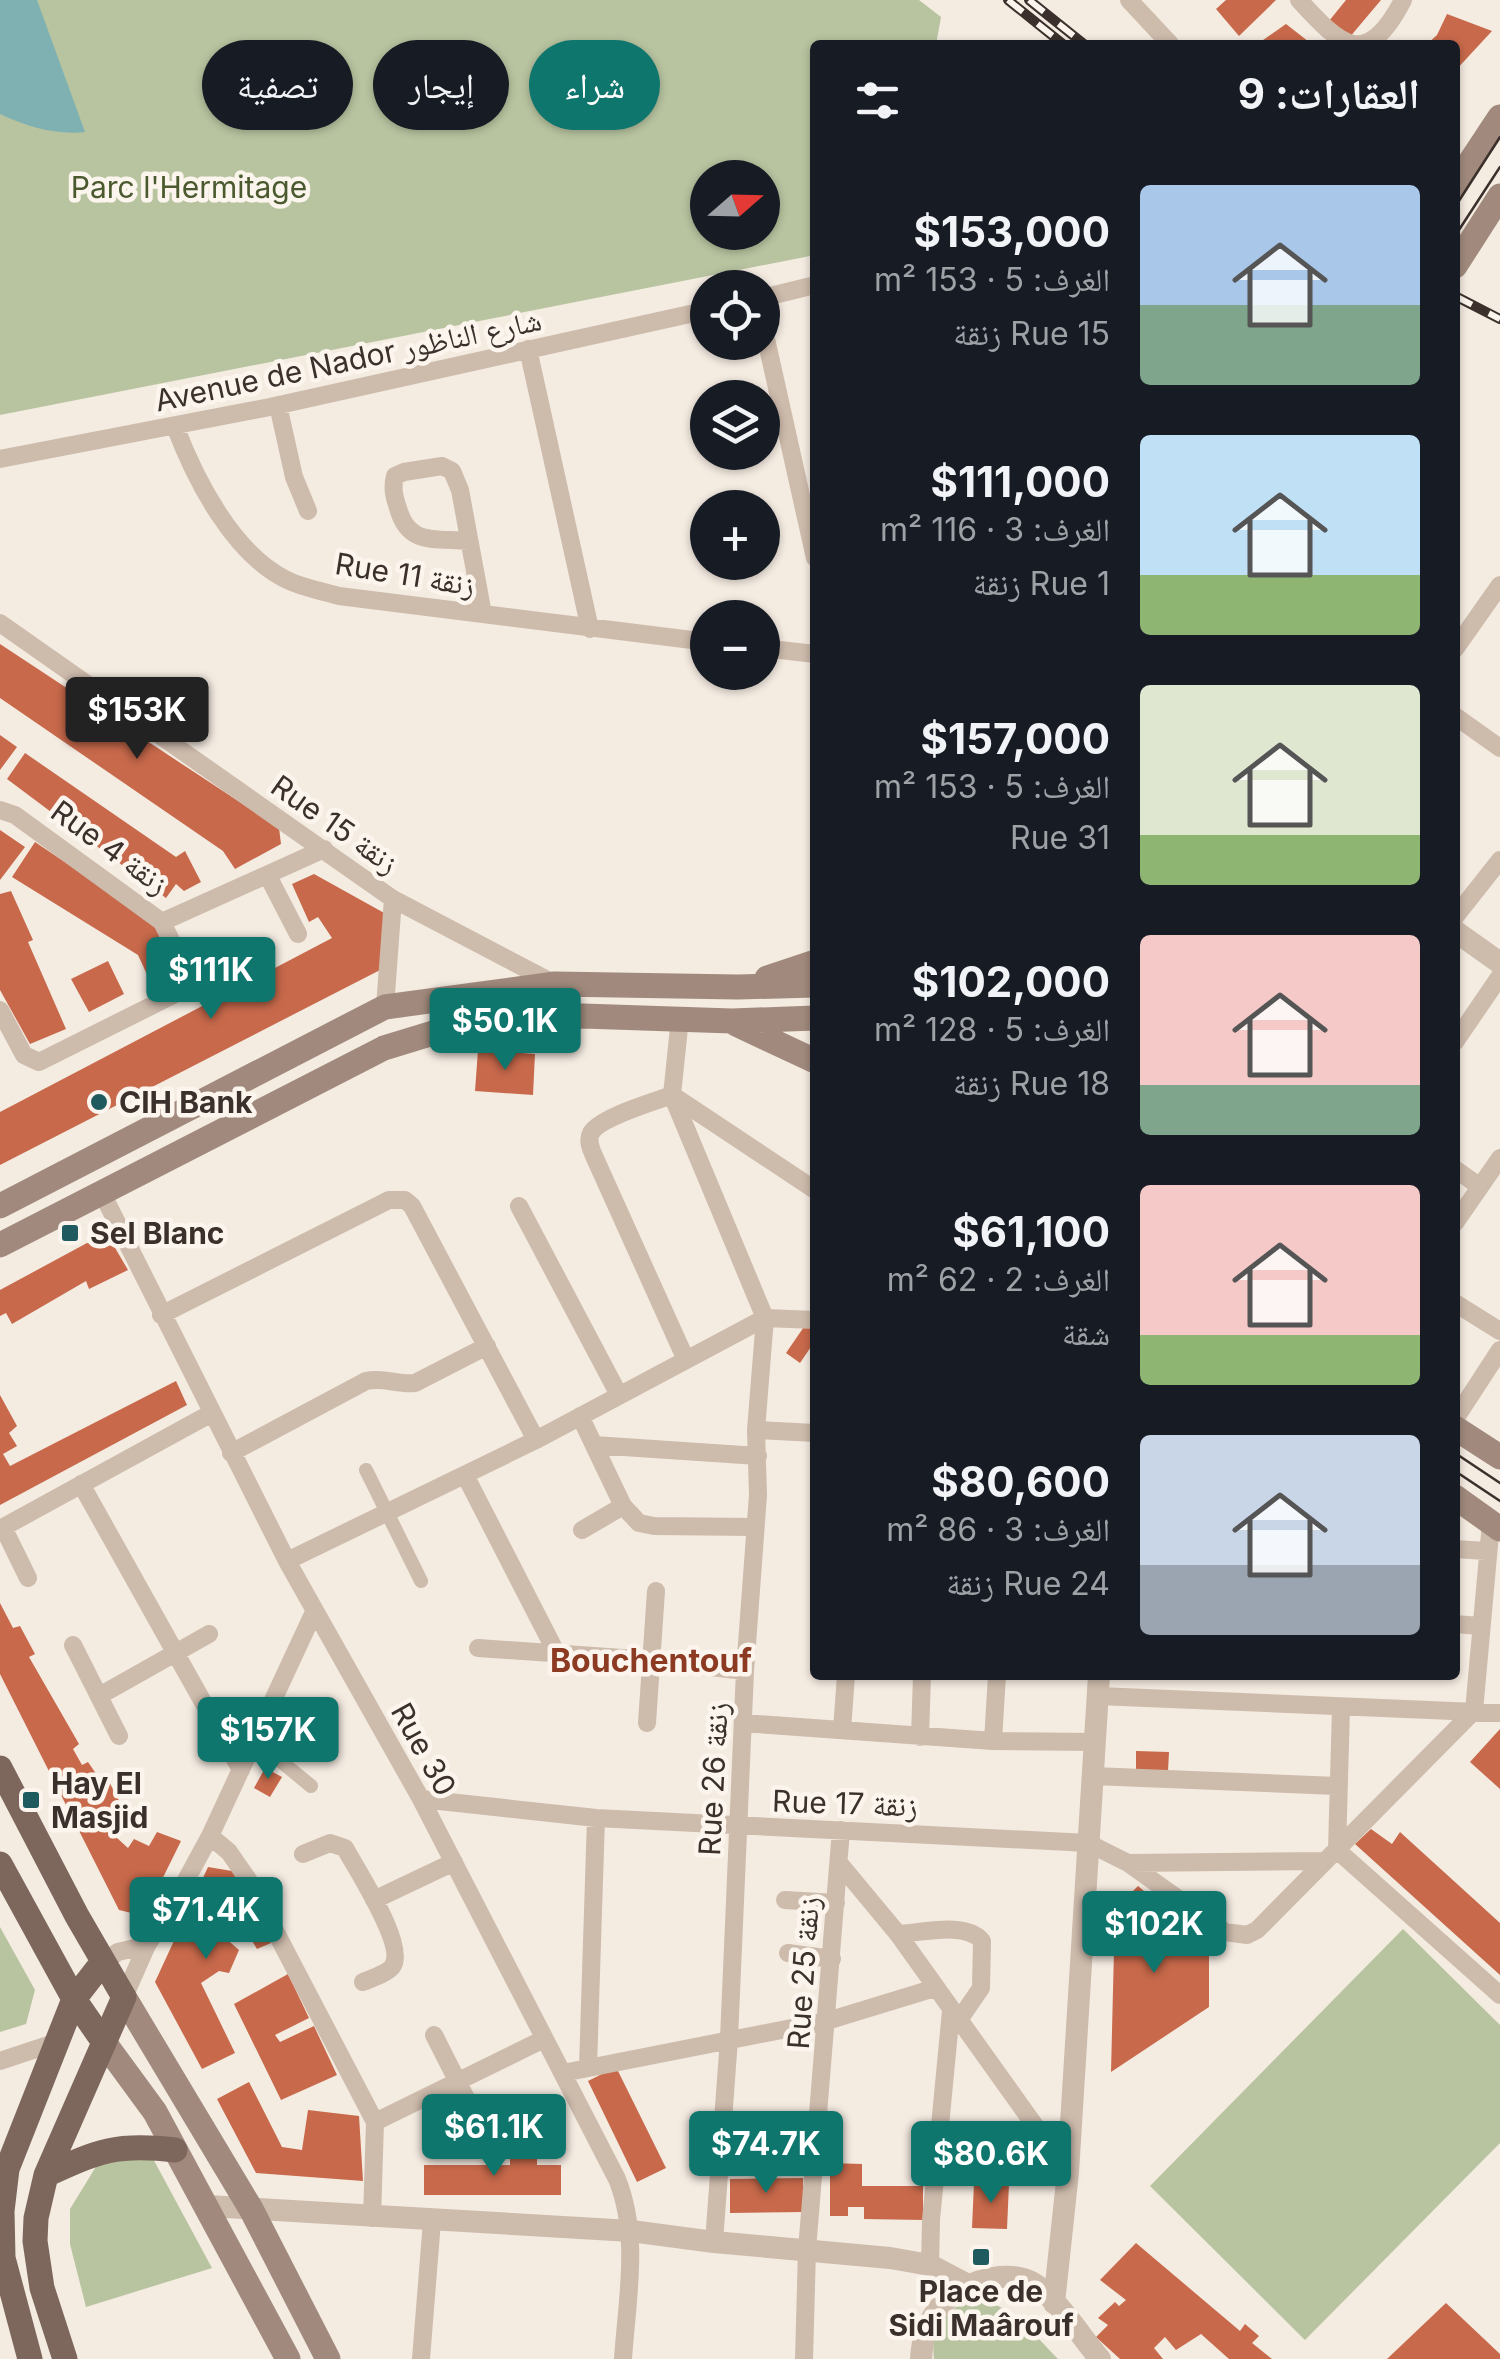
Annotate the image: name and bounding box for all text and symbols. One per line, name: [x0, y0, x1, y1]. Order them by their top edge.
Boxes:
chip: تصفية: [202, 40, 353, 130]
chip: إيجار: [373, 40, 509, 130]
chip: شراء: [529, 40, 660, 130]
text: العقارات: 9: [1238, 68, 1420, 119]
icon: filters: [850, 73, 905, 128]
north arrow: [690, 160, 780, 250]
map controls: [690, 160, 780, 690]
park label: Parc l'Hermitage: [71, 169, 307, 205]
text: $153,000: [914, 206, 1110, 257]
icon: home: [1220, 225, 1340, 345]
text: الغرف: 5 · 153 m²: [874, 260, 1110, 299]
button: locate: [690, 270, 780, 360]
street label: Avenue de Nador شارع الناظور: [151, 301, 545, 421]
text: Rue 15 زنقة: [953, 314, 1110, 353]
button: layers: [690, 380, 780, 470]
text: $111,000: [930, 456, 1110, 507]
icon: home: [1220, 475, 1340, 595]
button: +: [690, 490, 780, 580]
text: الغرف: 3 · 116 m²: [880, 510, 1110, 549]
street label: Rue 11 زنقة: [333, 545, 477, 603]
text: Rue 1 زنقة: [973, 564, 1110, 603]
button: −: [690, 600, 780, 690]
pin: $153K: [67, 677, 207, 762]
text: $153K: [88, 690, 186, 729]
text: $157,000: [921, 713, 1110, 764]
icon: home: [1220, 725, 1340, 845]
street label: Rue 15 زنقة: [265, 767, 405, 881]
text: الغرف: 5 · 153 m²: [874, 767, 1110, 806]
street label: Rue 4 زنقة: [44, 793, 176, 901]
text: Rue 31: [1010, 818, 1110, 857]
pin: $111K: [141, 937, 281, 1022]
text: $111K: [168, 950, 254, 989]
text: $102,000: [912, 956, 1110, 1007]
icon: home: [1220, 975, 1340, 1095]
pin: $50.1K: [424, 988, 586, 1073]
text: $50.1K: [452, 1001, 558, 1040]
text: الغرف: 5 · 128 m²: [874, 1010, 1110, 1049]
text: Rue 18 زنقة: [953, 1064, 1110, 1103]
place label: CIH Bank: [119, 1084, 253, 1120]
marker: CIH Bank: [88, 1091, 110, 1113]
text: $61,100: [952, 1206, 1110, 1257]
place label: Sel Blanc: [90, 1215, 224, 1251]
marker: Sel Blanc: [59, 1222, 81, 1244]
icon: home: [1220, 1225, 1340, 1345]
text: الغرف: 2 · 62 m²: [887, 1260, 1110, 1299]
text: شقة: [1062, 1314, 1110, 1353]
text: $80,600: [931, 1456, 1110, 1507]
icon: home: [1220, 1475, 1340, 1595]
text: الغرف: 3 · 86 m²: [886, 1510, 1110, 1549]
text: Rue 24 زنقة: [946, 1564, 1110, 1603]
district label: Bouchentouf: [550, 1641, 752, 1680]
street label: Rue 30: [384, 1696, 464, 1802]
pin: $157K: [198, 1697, 338, 1782]
street label: Rue 26 زنقة: [691, 1702, 735, 1856]
text: $157K: [220, 1710, 316, 1749]
place label: Hay El Masjid: [51, 1765, 148, 1835]
street label: Rue 17 زنقة: [772, 1782, 918, 1824]
marker: Hay El Masjid: [20, 1789, 42, 1811]
pin: $71.4K: [125, 1877, 287, 1962]
text: $71.4K: [152, 1890, 260, 1929]
pin: $102K: [1084, 1891, 1224, 1976]
street label: Rue 25 زنقة: [780, 1895, 826, 2051]
text: $102K: [1104, 1904, 1204, 1943]
pin: $61.1K: [413, 2094, 575, 2179]
text: $61.1K: [444, 2107, 544, 2146]
pin: $74.7K: [685, 2111, 847, 2196]
pin: $80.6K: [910, 2121, 1072, 2206]
text: $74.7K: [711, 2124, 821, 2163]
text: $80.6K: [933, 2134, 1049, 2173]
marker: Place de Sidi Maârouf: [970, 2246, 992, 2268]
place label: Place de Sidi Maârouf: [888, 2273, 1074, 2343]

